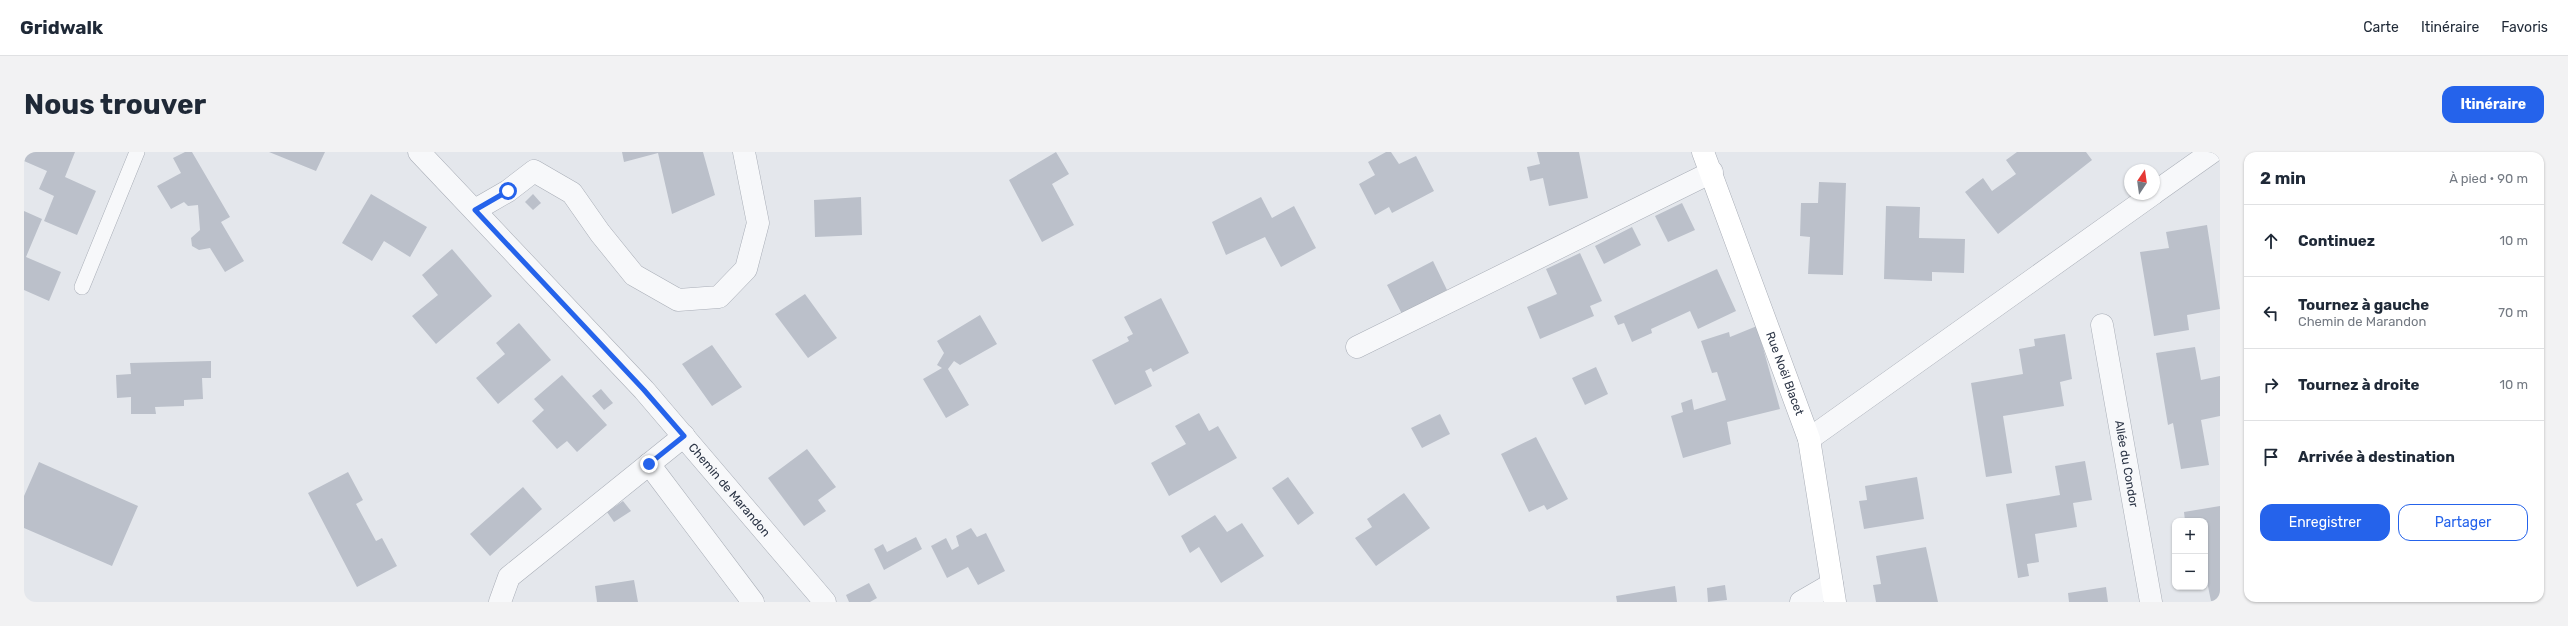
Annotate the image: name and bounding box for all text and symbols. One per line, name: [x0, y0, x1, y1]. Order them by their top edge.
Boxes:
text: Gridwalk: [20, 16, 103, 39]
text: Carte: [2363, 19, 2399, 36]
text: Itinéraire: [2421, 19, 2479, 36]
text: Favoris: [2501, 19, 2548, 36]
button: Itinéraire: [2442, 86, 2544, 123]
text: Nous trouver: [24, 88, 206, 121]
north arrow: [2124, 164, 2160, 200]
text: 2 min: [2260, 168, 2306, 188]
text: À pied · 90 m: [2449, 171, 2528, 186]
route start: [499, 182, 517, 200]
icon: ahead: [2260, 230, 2282, 252]
text: Continuez: [2298, 232, 2375, 250]
text: 10 m: [2499, 233, 2528, 248]
text: Tournez à gauche: [2298, 296, 2429, 314]
icon: left: [2260, 302, 2282, 324]
text: 70 m: [2498, 305, 2528, 320]
text: Chemin de Marandon: [2298, 314, 2426, 329]
street label: Rue Noël Blacet: [1763, 330, 1807, 417]
icon: right: [2260, 374, 2282, 396]
text: Tournez à droite: [2298, 376, 2419, 394]
text: 10 m: [2499, 377, 2528, 392]
street label: Allée du Condor: [2112, 419, 2141, 509]
street label: Chemin de Marandon: [686, 440, 773, 540]
icon: arrive: [2260, 446, 2282, 468]
text: Arrivée à destination: [2298, 448, 2455, 466]
route end: [640, 455, 658, 473]
button: Enregistrer: [2260, 504, 2390, 541]
button: Partager: [2398, 504, 2528, 541]
map controls: [2172, 518, 2208, 590]
button: +: [2172, 518, 2208, 554]
button: −: [2172, 554, 2208, 590]

